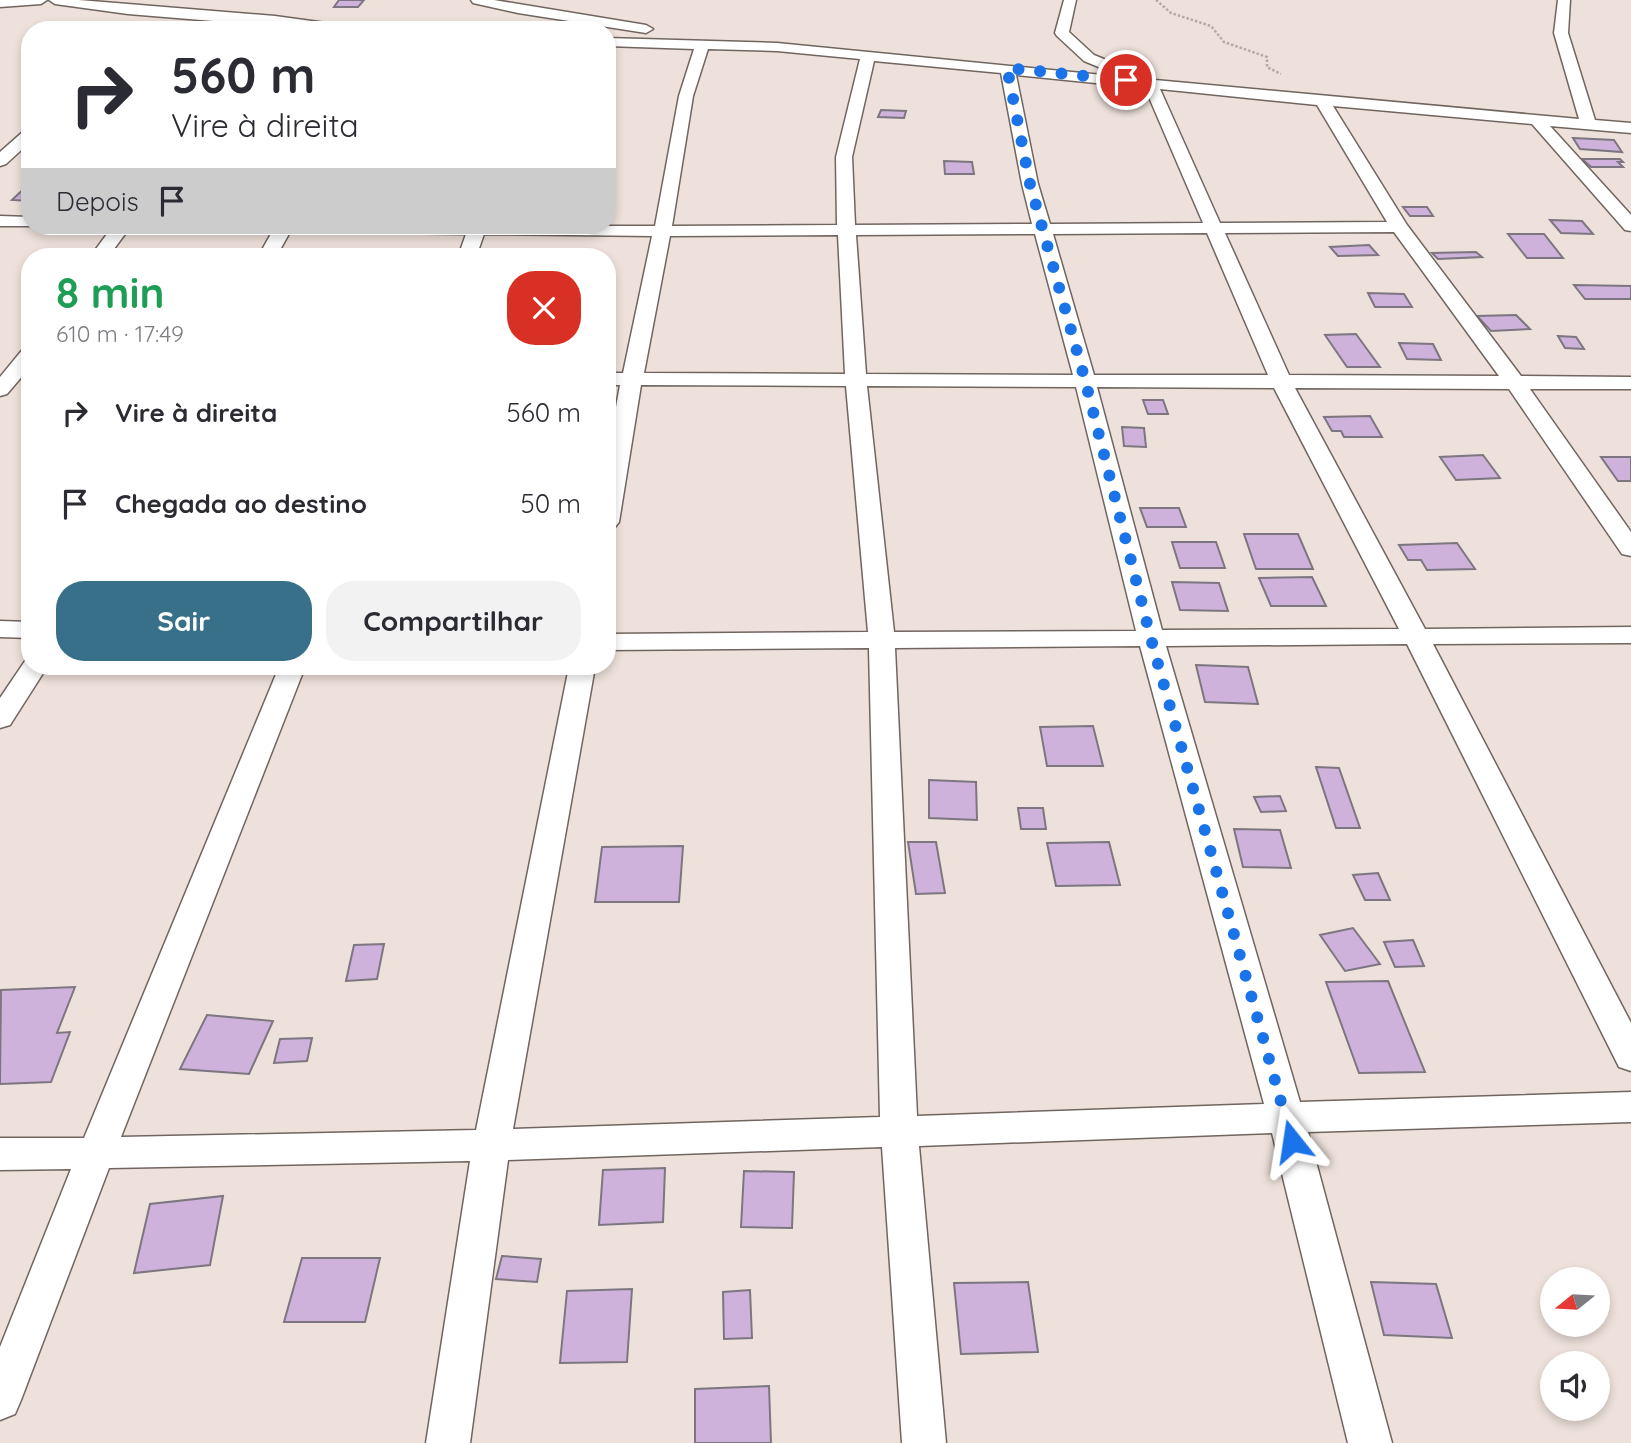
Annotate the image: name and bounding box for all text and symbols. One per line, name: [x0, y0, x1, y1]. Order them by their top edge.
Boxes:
text: 560 m: [171, 44, 315, 105]
icon: right: [56, 49, 147, 140]
pin: [1096, 50, 1156, 110]
icon: arrive: [1107, 61, 1145, 99]
text: Vire à direita: [171, 105, 359, 145]
icon: arrive: [153, 182, 191, 220]
text: Depois: [56, 185, 139, 218]
text: 8 min: [56, 266, 164, 319]
button: close: [507, 271, 581, 345]
text: 610 m · 17:49: [56, 319, 184, 348]
icon: right: [56, 394, 94, 432]
text: Vire à direita: [115, 396, 277, 429]
text: 560 m: [507, 396, 581, 429]
icon: arrive: [56, 485, 94, 523]
text: Chegada ao destino: [115, 487, 367, 520]
text: 50 m: [521, 487, 581, 520]
button: Sair: [56, 581, 312, 661]
button: Compartilhar: [326, 581, 581, 661]
position arrow: [1255, 1104, 1329, 1178]
north arrow: [1540, 1267, 1610, 1337]
map controls: [1540, 1267, 1610, 1421]
button: sound: [1540, 1351, 1610, 1421]

